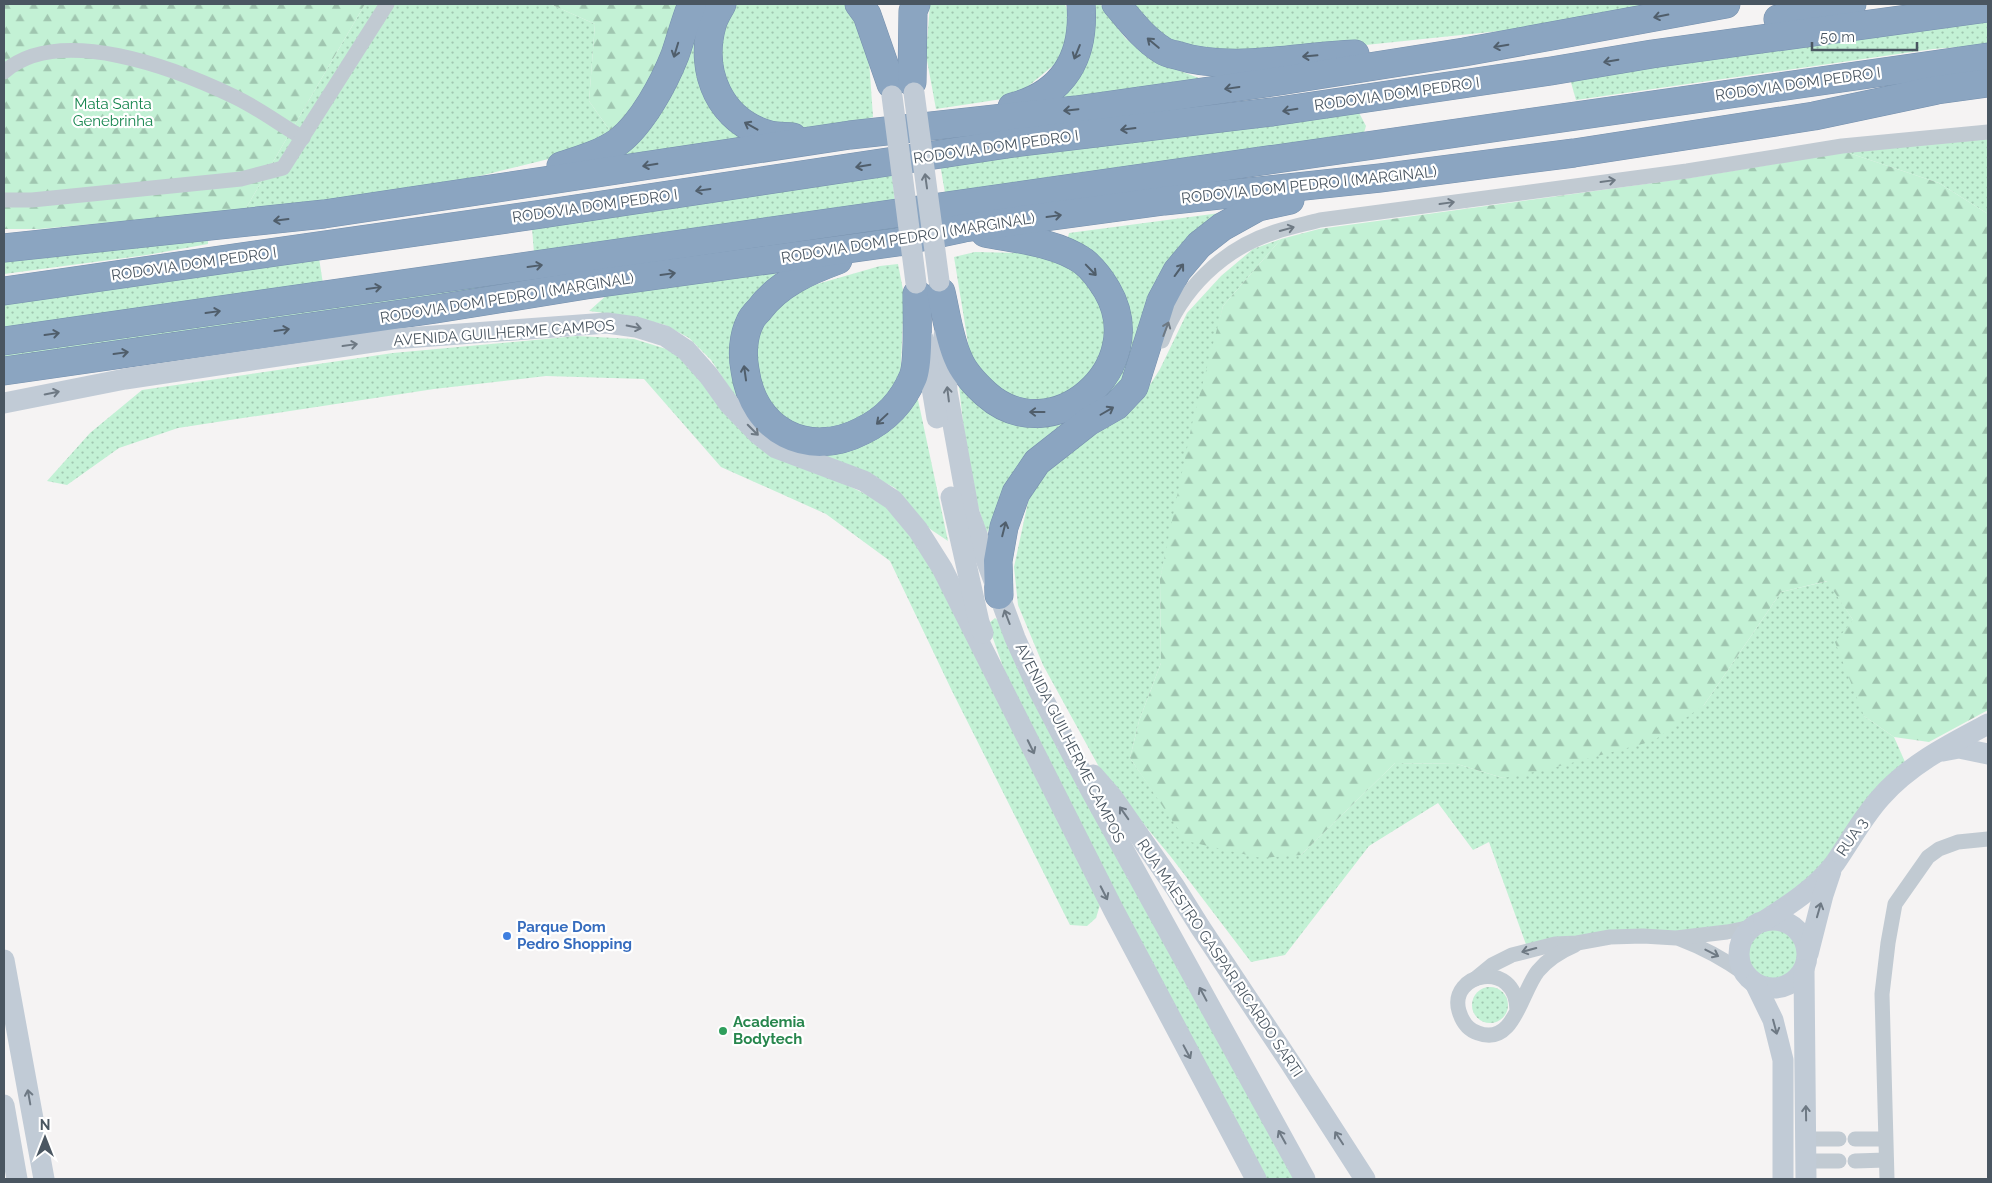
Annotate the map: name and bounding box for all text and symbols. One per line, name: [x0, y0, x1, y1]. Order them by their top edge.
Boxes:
one-way arrow: [1654, 12, 1670, 21]
scale bar: [1812, 20, 1917, 52]
text: 50 m: [1820, 28, 1855, 46]
one-way arrow: [1146, 37, 1159, 48]
one-way arrow: [1494, 41, 1510, 51]
one-way arrow: [671, 42, 680, 57]
one-way arrow: [1071, 44, 1081, 59]
one-way arrow: [1302, 51, 1318, 61]
one-way arrow: [1603, 56, 1619, 66]
street label: RODOVIA DOM PEDRO I: [1714, 63, 1882, 105]
street label: RODOVIA DOM PEDRO I: [1313, 73, 1481, 115]
one-way arrow: [1224, 83, 1240, 93]
park label: Mata Santa Genebrinha: [73, 95, 153, 130]
one-way arrow: [1063, 105, 1079, 115]
one-way arrow: [1282, 105, 1298, 115]
one-way arrow: [743, 121, 758, 131]
one-way arrow: [1121, 124, 1137, 134]
street label: RODOVIA DOM PEDRO I: [912, 126, 1080, 168]
one-way arrow: [642, 161, 658, 171]
one-way arrow: [856, 161, 872, 171]
street label: RODOVIA DOM PEDRO I (MARGINAL): [1180, 163, 1438, 207]
one-way arrow: [920, 173, 930, 189]
one-way arrow: [1600, 176, 1616, 186]
street label: RODOVIA DOM PEDRO I: [511, 185, 679, 227]
one-way arrow: [695, 185, 711, 195]
one-way arrow: [1439, 198, 1455, 208]
street label: RODOVIA DOM PEDRO I (MARGINAL): [780, 209, 1036, 267]
one-way arrow: [1045, 211, 1061, 221]
one-way arrow: [274, 215, 290, 225]
one-way arrow: [1278, 224, 1294, 233]
street label: RODOVIA DOM PEDRO I: [110, 243, 278, 285]
one-way arrow: [526, 260, 542, 270]
one-way arrow: [1085, 263, 1097, 276]
one-way arrow: [1174, 263, 1184, 277]
street label: RODOVIA DOM PEDRO I (MARGINAL): [379, 269, 635, 327]
one-way arrow: [660, 269, 676, 279]
one-way arrow: [365, 283, 381, 293]
one-way arrow: [205, 306, 221, 316]
street label: AVENIDA GUILHERME CAMPOS: [393, 316, 615, 350]
one-way arrow: [1162, 322, 1171, 337]
one-way arrow: [625, 323, 641, 333]
one-way arrow: [274, 325, 290, 335]
one-way arrow: [44, 329, 60, 339]
one-way arrow: [342, 340, 358, 350]
one-way arrow: [113, 348, 129, 358]
one-way arrow: [740, 365, 750, 381]
one-way arrow: [943, 386, 953, 402]
one-way arrow: [43, 388, 59, 398]
one-way arrow: [1099, 406, 1114, 415]
one-way arrow: [1029, 407, 1045, 417]
one-way arrow: [875, 413, 888, 425]
one-way arrow: [747, 423, 759, 435]
one-way arrow: [1000, 522, 1009, 538]
one-way arrow: [1002, 610, 1011, 625]
street label: AVENIDA GUILHERME CAMPOS: [1012, 640, 1128, 846]
one-way arrow: [1027, 739, 1036, 754]
one-way arrow: [1118, 807, 1129, 820]
street label: RUA 3: [1833, 814, 1871, 860]
street label: RUA MAESTRO GASPAR RICARDO SARTI: [1133, 836, 1307, 1080]
one-way arrow: [1099, 885, 1109, 900]
one-way arrow: [1814, 902, 1824, 918]
place label: Parque Dom Pedro Shopping: [517, 918, 632, 953]
marker: Parque Dom Pedro Shopping: [501, 930, 513, 942]
one-way arrow: [1522, 946, 1538, 955]
one-way arrow: [1704, 949, 1719, 958]
one-way arrow: [1198, 987, 1208, 1002]
place label: Academia Bodytech: [733, 1013, 805, 1048]
one-way arrow: [1771, 1019, 1780, 1035]
marker: Academia Bodytech: [717, 1025, 729, 1037]
one-way arrow: [1183, 1044, 1193, 1059]
one-way arrow: [23, 1089, 33, 1105]
one-way arrow: [1801, 1105, 1811, 1122]
north arrow: [20, 1113, 70, 1163]
text: N: [40, 1117, 50, 1133]
one-way arrow: [1276, 1130, 1286, 1144]
one-way arrow: [1333, 1132, 1343, 1146]

